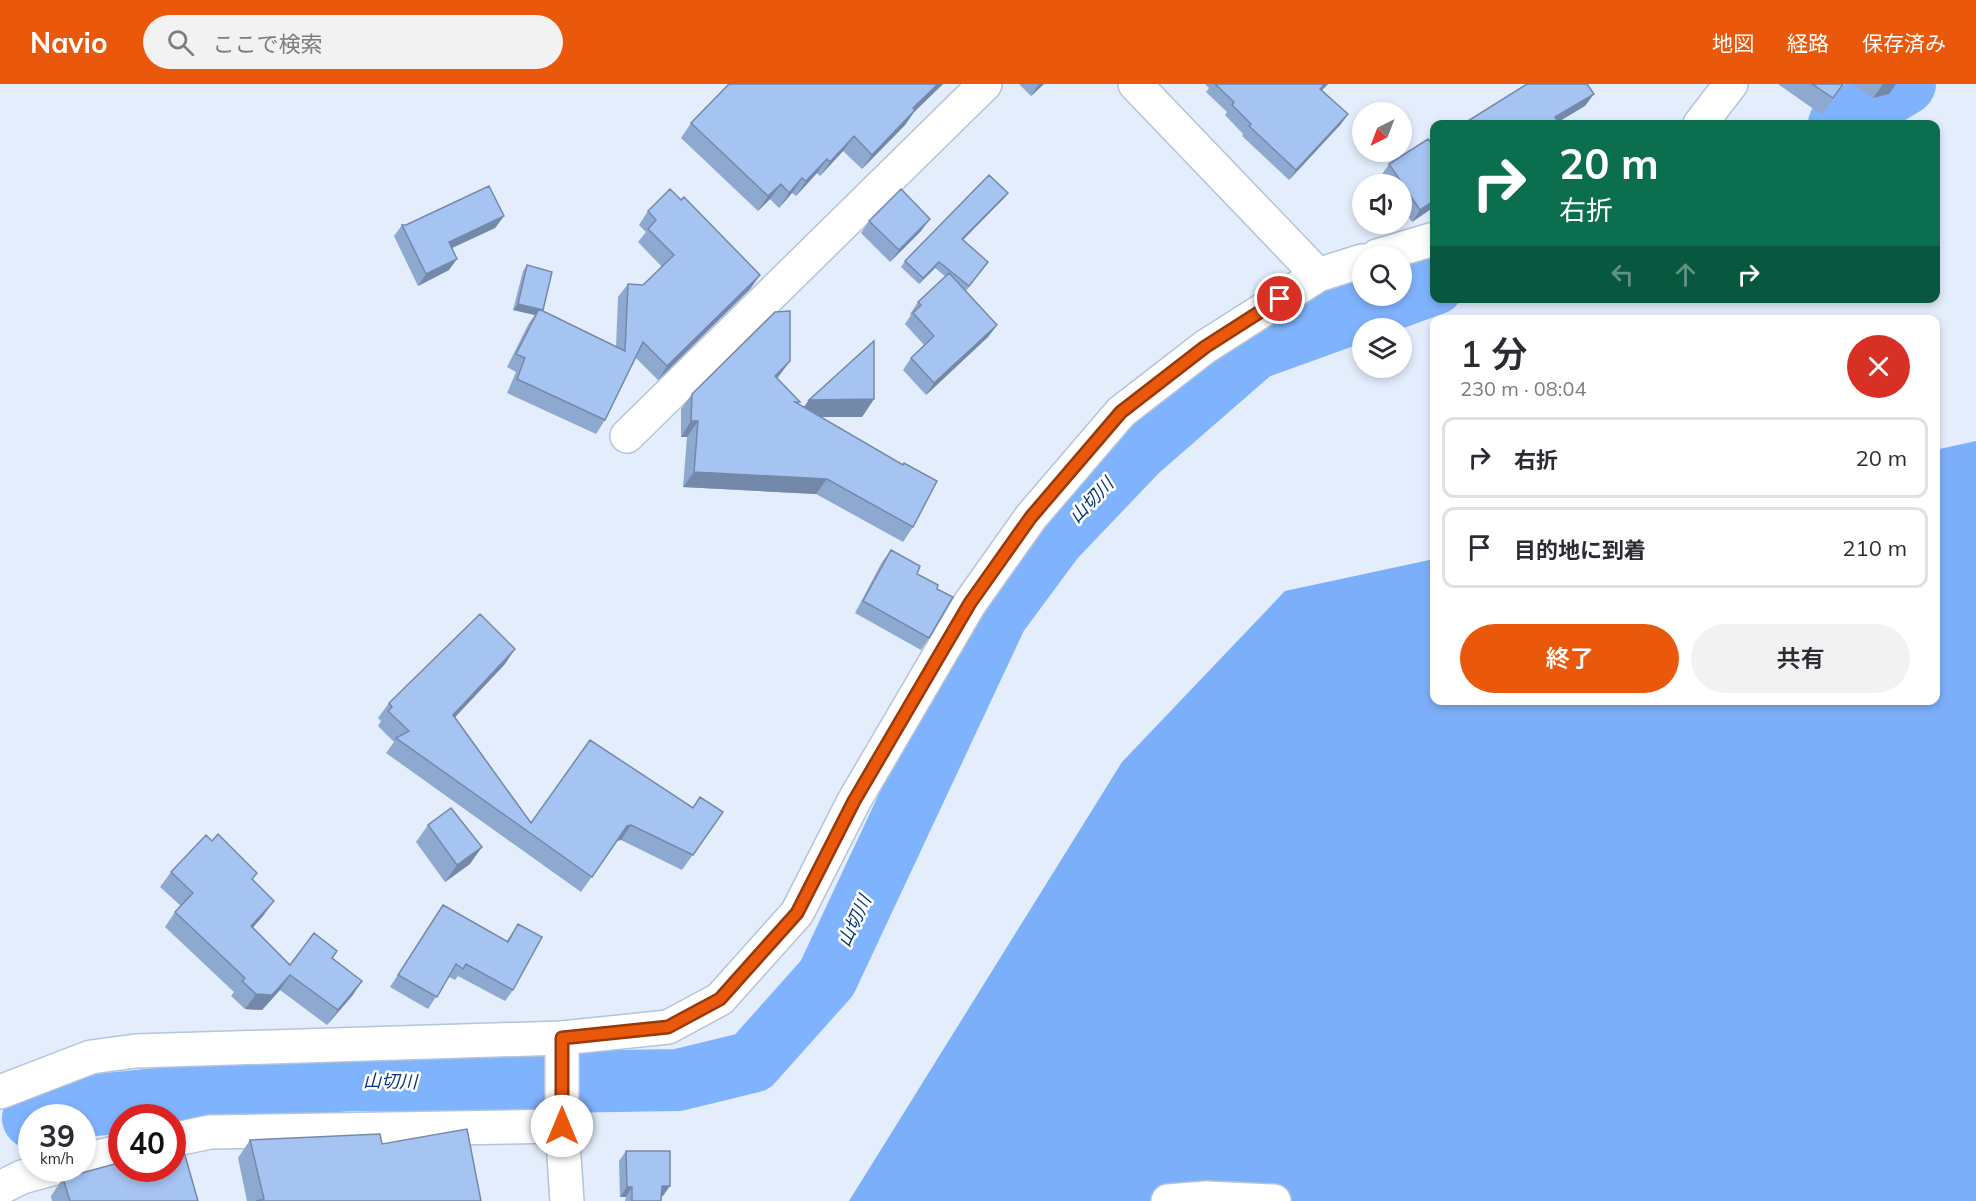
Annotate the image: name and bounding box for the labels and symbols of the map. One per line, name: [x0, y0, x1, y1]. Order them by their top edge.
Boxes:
north arrow: [1352, 102, 1412, 162]
pin: [1254, 273, 1305, 324]
water label: 山切川: [1064, 471, 1119, 527]
water label: 山切川: [832, 890, 877, 950]
water label: 山切川: [363, 1069, 419, 1093]
position arrow: [530, 1094, 594, 1158]
speed limit sign: 40: [108, 1104, 186, 1182]

